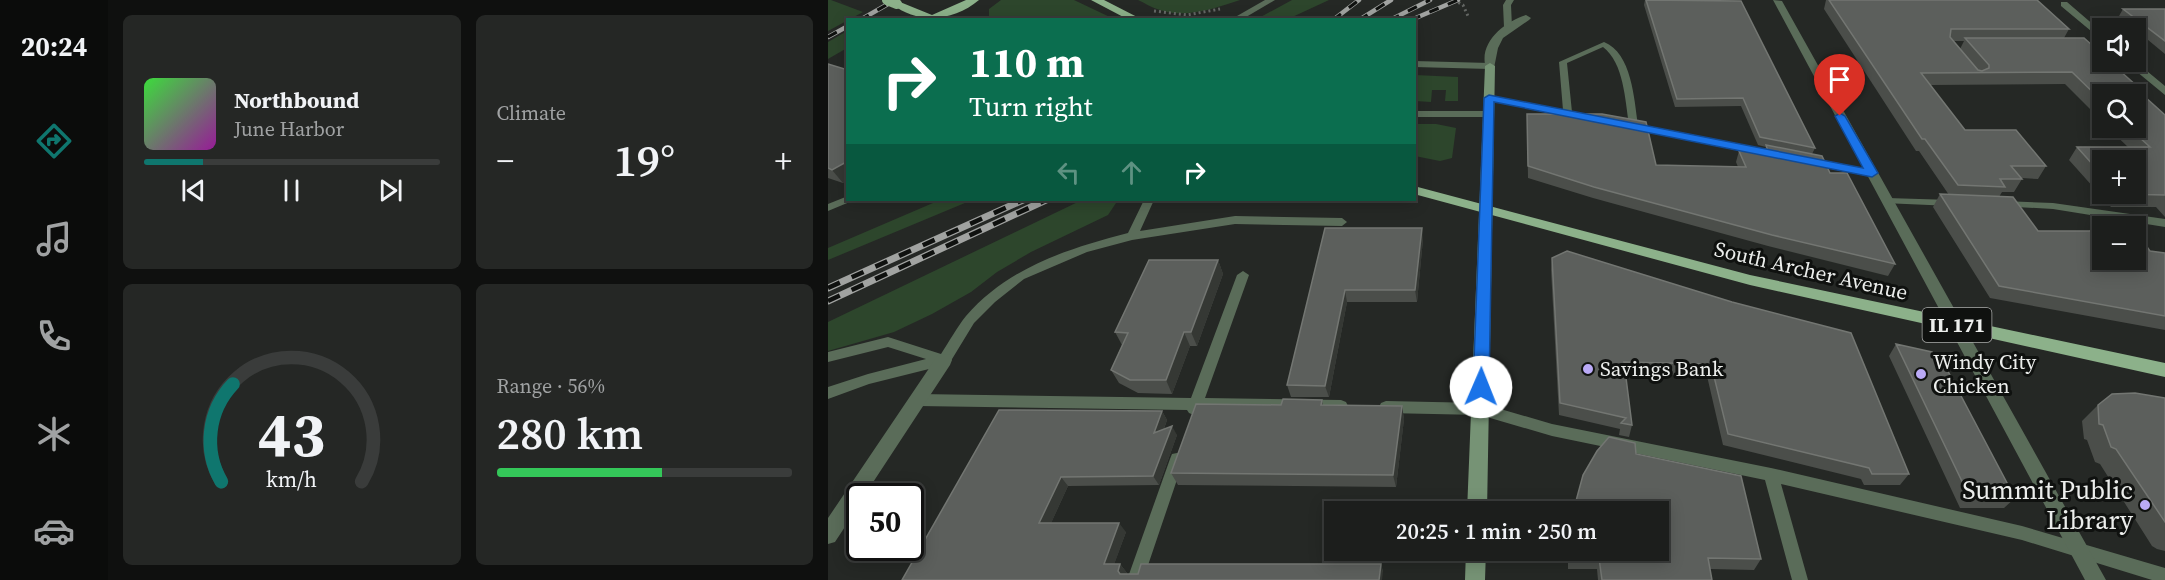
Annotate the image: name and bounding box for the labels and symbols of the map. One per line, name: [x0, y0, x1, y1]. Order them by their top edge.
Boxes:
pin: [1814, 54, 1865, 116]
street label: South Archer Avenue: [1712, 234, 1911, 307]
road number: IL 171: [1922, 308, 1992, 342]
place label: Windy City Chicken: [1933, 347, 2036, 400]
place label: Savings Bank: [1600, 354, 1724, 383]
position arrow: [1449, 355, 1513, 419]
marker: Savings Bank: [1581, 362, 1595, 376]
marker: Windy City Chicken: [1914, 367, 1928, 381]
place label: Summit Public Library: [1962, 472, 2134, 538]
speed limit sign: 50: [846, 483, 924, 561]
marker: Summit Public Library: [2138, 498, 2152, 512]

